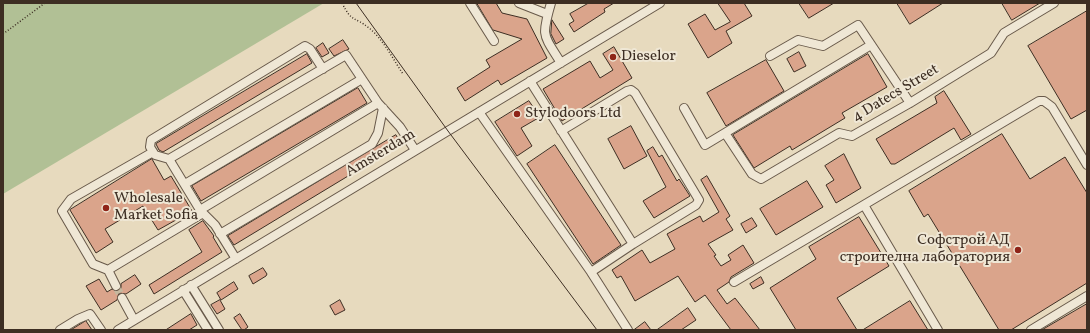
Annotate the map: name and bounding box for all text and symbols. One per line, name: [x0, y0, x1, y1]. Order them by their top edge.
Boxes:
place label: Dieselor: [621, 48, 676, 66]
marker: Dieselor: [608, 52, 618, 62]
street label: 4 Datecs Street: [849, 61, 943, 127]
place label: Stylodoors Ltd: [525, 105, 621, 123]
marker: Stylodoors Ltd: [512, 109, 522, 119]
street label: Amsterdam: [343, 126, 419, 182]
place label: Wholesale Market Sofia: [114, 190, 198, 225]
marker: Wholesale Market Sofia: [101, 203, 111, 213]
place label: Софстрой АД строителна лаборатория: [840, 232, 1010, 267]
marker: Софстрой АД строителна лаборатория: [1013, 245, 1023, 255]

